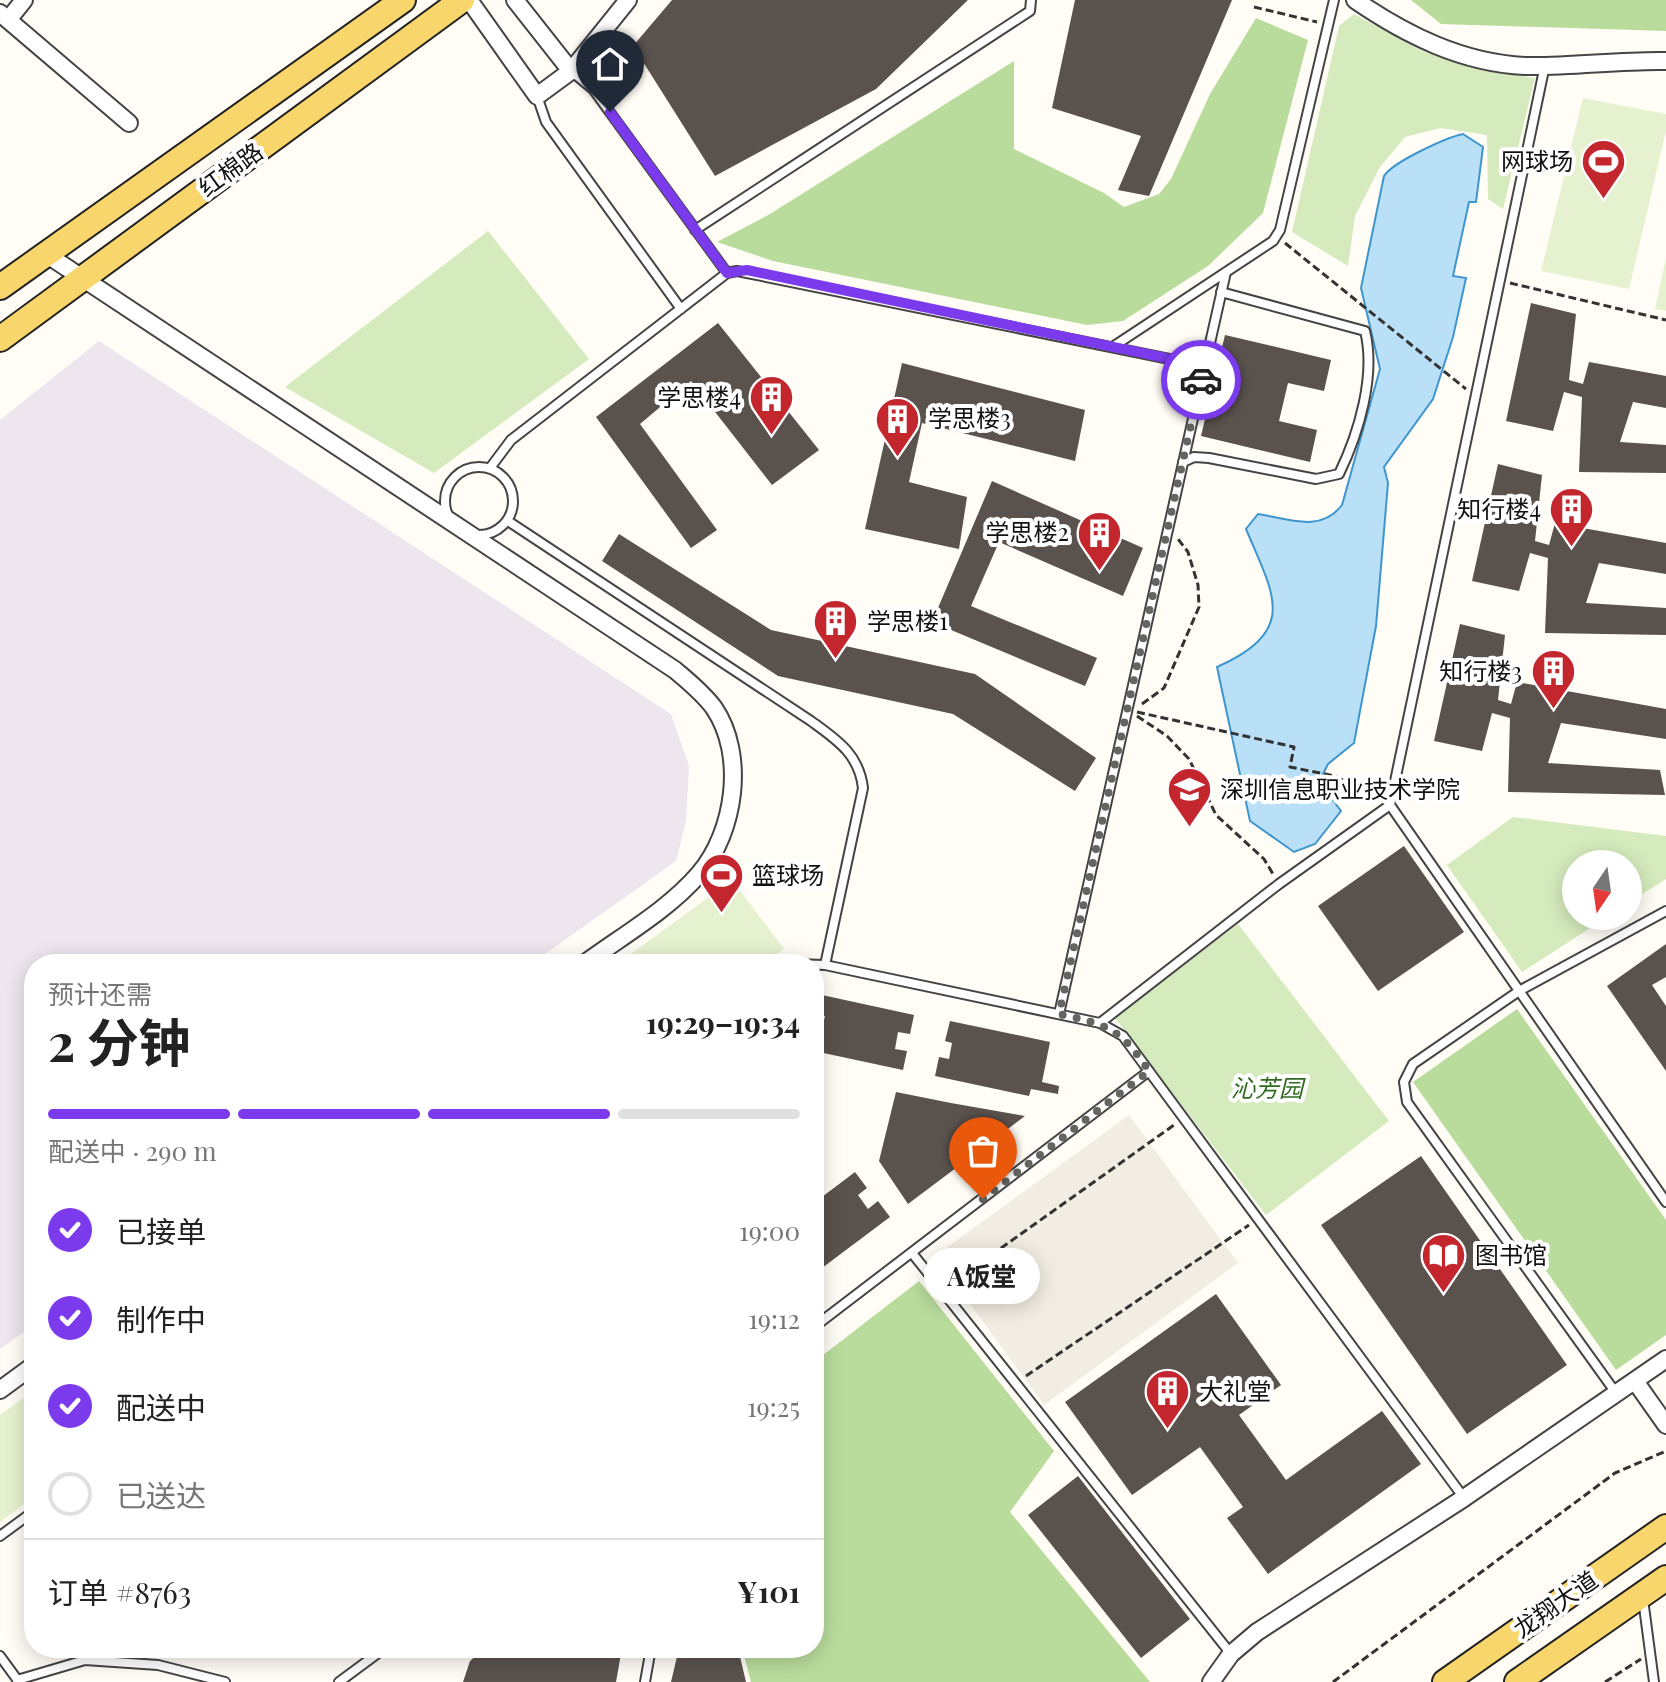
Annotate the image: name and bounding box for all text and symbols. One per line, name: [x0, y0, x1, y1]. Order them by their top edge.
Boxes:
pin: [576, 30, 644, 112]
icon: home: [588, 42, 632, 86]
street label: 红棉路: [191, 134, 268, 202]
sports icon: 网球场: [1580, 138, 1628, 201]
place label: 网球场: [1501, 144, 1573, 176]
courier: [1161, 340, 1241, 420]
icon: car: [1179, 358, 1223, 402]
building icon: 学思楼4: [748, 374, 796, 437]
place label: 学思楼4: [657, 380, 741, 412]
building icon: 学思楼3: [873, 395, 921, 458]
place label: 学思楼3: [928, 401, 1011, 433]
building icon: 知行楼4: [1548, 486, 1596, 549]
place label: 知行楼4: [1457, 492, 1541, 524]
building icon: 学思楼2: [1076, 509, 1124, 572]
place label: 学思楼2: [986, 515, 1069, 547]
building icon: 学思楼1: [812, 598, 860, 661]
place label: 学思楼1: [867, 604, 948, 636]
building icon: 知行楼3: [1529, 648, 1577, 711]
place label: 知行楼3: [1439, 654, 1522, 686]
school or university icon: 深圳信息职业技术学院: [1165, 766, 1213, 829]
place label: 深圳信息职业技术学院: [1220, 772, 1460, 804]
north arrow: [1562, 850, 1642, 930]
map controls: [1562, 850, 1642, 930]
sports icon: 篮球场: [697, 852, 745, 915]
place label: 篮球场: [752, 858, 824, 890]
text: 预计还需: [48, 976, 152, 1011]
text: 19:29–19:34: [646, 1002, 800, 1042]
text: 2 分钟: [48, 1006, 191, 1075]
park label: 沁芳园: [1231, 1071, 1306, 1103]
pin: [949, 1117, 1017, 1199]
icon: bag: [961, 1129, 1005, 1173]
text: 配送中 · 290 m: [48, 1133, 217, 1168]
icon: check: [48, 1208, 92, 1252]
text: 已接单: [116, 1211, 206, 1251]
text: 19:00: [739, 1213, 800, 1248]
library icon: 图书馆: [1420, 1232, 1468, 1295]
place label: 图书馆: [1475, 1238, 1547, 1270]
callout: A饭堂: [925, 1247, 1041, 1303]
text: A饭堂: [947, 1258, 1017, 1293]
icon: check: [48, 1296, 92, 1340]
text: 制作中: [116, 1299, 206, 1339]
text: 19:12: [748, 1301, 800, 1336]
building icon: 大礼堂: [1144, 1368, 1192, 1431]
place label: 大礼堂: [1199, 1374, 1271, 1406]
icon: check: [48, 1384, 92, 1428]
text: 配送中: [116, 1387, 206, 1427]
text: 19:25: [747, 1389, 800, 1424]
text: 已送达: [116, 1475, 206, 1515]
street label: 龙翔大道: [1506, 1563, 1603, 1644]
text: ¥101: [737, 1571, 800, 1611]
text: 订单 #8763: [48, 1572, 191, 1612]

